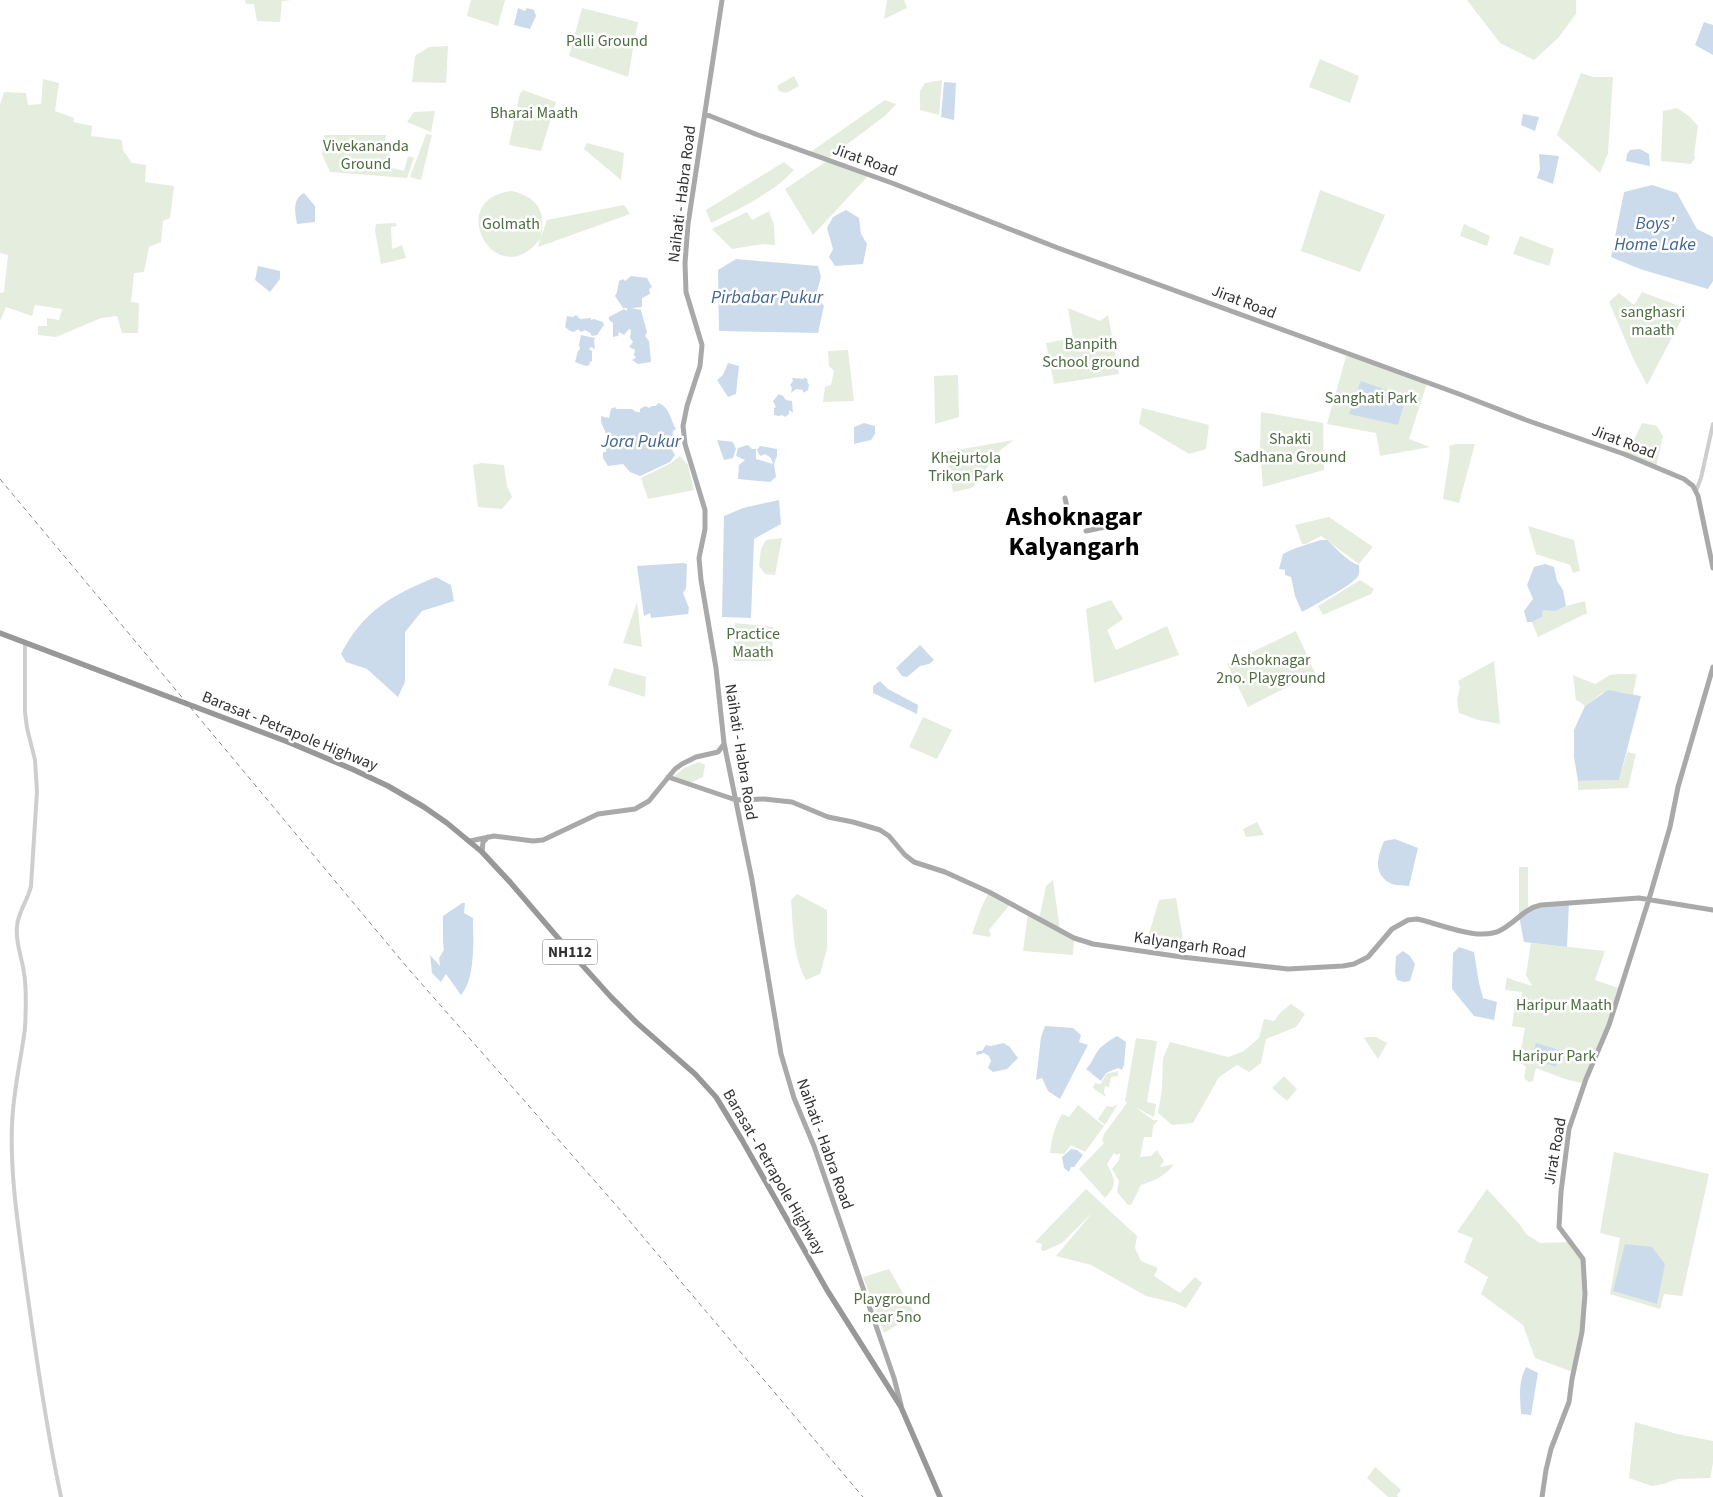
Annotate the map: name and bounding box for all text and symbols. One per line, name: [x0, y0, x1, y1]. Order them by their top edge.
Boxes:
park label: Palli Ground: [566, 30, 648, 52]
park label: Bharai Maath: [490, 102, 578, 124]
street label: Naihati - Habra Road: [663, 124, 701, 264]
park label: Vivekananda Ground: [323, 135, 409, 175]
street label: Jirat Road: [829, 138, 901, 182]
water label: Boys' Home Lake: [1614, 211, 1696, 257]
park label: Golmath: [482, 213, 540, 235]
street label: Jirat Road: [1209, 280, 1279, 324]
water label: Pirbabar Pukur: [711, 285, 824, 310]
park label: sanghasri maath: [1621, 301, 1685, 341]
park label: Banpith School ground: [1042, 333, 1140, 373]
park label: Sanghati Park: [1325, 387, 1417, 409]
street label: Jirat Road: [1589, 420, 1659, 464]
park label: Shakti Sadhana Ground: [1234, 428, 1346, 468]
water label: Jora Pukur: [600, 429, 682, 454]
park label: Khejurtola Trikon Park: [928, 447, 1004, 487]
district label: Ashoknagar Kalyangarh: [1005, 498, 1143, 565]
park label: Practice Maath: [726, 623, 780, 663]
park label: Ashoknagar 2no. Playground: [1216, 649, 1326, 689]
street label: Naihati - Habra Road: [719, 682, 763, 822]
street label: Barasat - Petrapole Highway: [199, 686, 382, 777]
street label: Kalyangarh Road: [1132, 926, 1248, 964]
road number: NH112: [542, 940, 598, 964]
park label: Haripur Maath: [1516, 994, 1612, 1016]
park label: Haripur Park: [1512, 1045, 1596, 1067]
street label: Naihati - Habra Road: [791, 1076, 859, 1212]
street label: Barasat - Petrapole Highway: [717, 1085, 831, 1259]
street label: Jirat Road: [1538, 1116, 1572, 1186]
park label: Playground near 5no: [853, 1288, 931, 1328]

